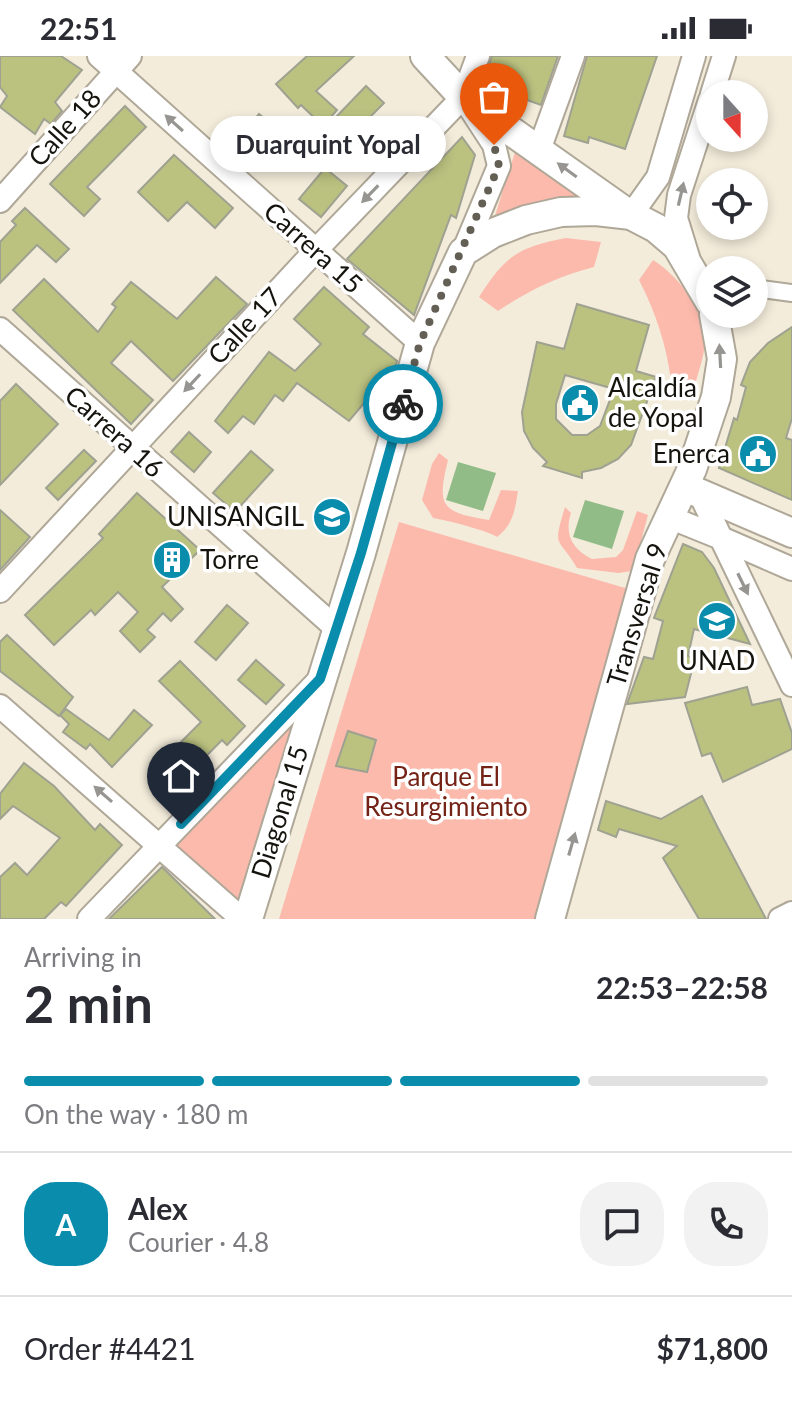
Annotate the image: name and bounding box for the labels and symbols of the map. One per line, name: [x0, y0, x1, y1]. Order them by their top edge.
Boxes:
pin: [460, 63, 528, 145]
north arrow: [696, 80, 768, 152]
street label: Calle 18: [21, 82, 107, 173]
one-way arrow: [165, 114, 184, 132]
callout: Duarquint Yopal: [210, 117, 446, 173]
one-way arrow: [557, 163, 578, 178]
one-way arrow: [675, 182, 687, 207]
one-way arrow: [361, 184, 379, 203]
street label: Carrera 15: [258, 195, 369, 300]
street label: Calle 17: [201, 280, 288, 370]
one-way arrow: [713, 343, 726, 369]
courier: [363, 364, 443, 444]
place label: Alcaldía de Yopal: [608, 371, 704, 433]
one-way arrow: [183, 374, 201, 393]
street label: Carrera 16: [59, 379, 170, 484]
public building icon: Alcaldía de Yopal: [559, 382, 601, 424]
public building icon: Enerca: [737, 433, 779, 475]
place label: Enerca: [653, 437, 730, 469]
school or university icon: UNISANGIL: [311, 496, 353, 538]
place label: UNISANGIL: [167, 500, 304, 532]
building icon: Torre: [151, 539, 193, 581]
street label: Transversal 9: [599, 539, 673, 690]
place label: Torre: [200, 543, 259, 575]
one-way arrow: [736, 572, 750, 595]
school or university icon: UNAD: [696, 600, 738, 642]
place label: UNAD: [679, 644, 755, 676]
street label: Diagonal 15: [244, 741, 314, 882]
pin: [147, 742, 215, 824]
park label: Parque El Resurgimiento: [364, 760, 528, 822]
one-way arrow: [93, 786, 113, 803]
one-way arrow: [566, 832, 578, 857]

